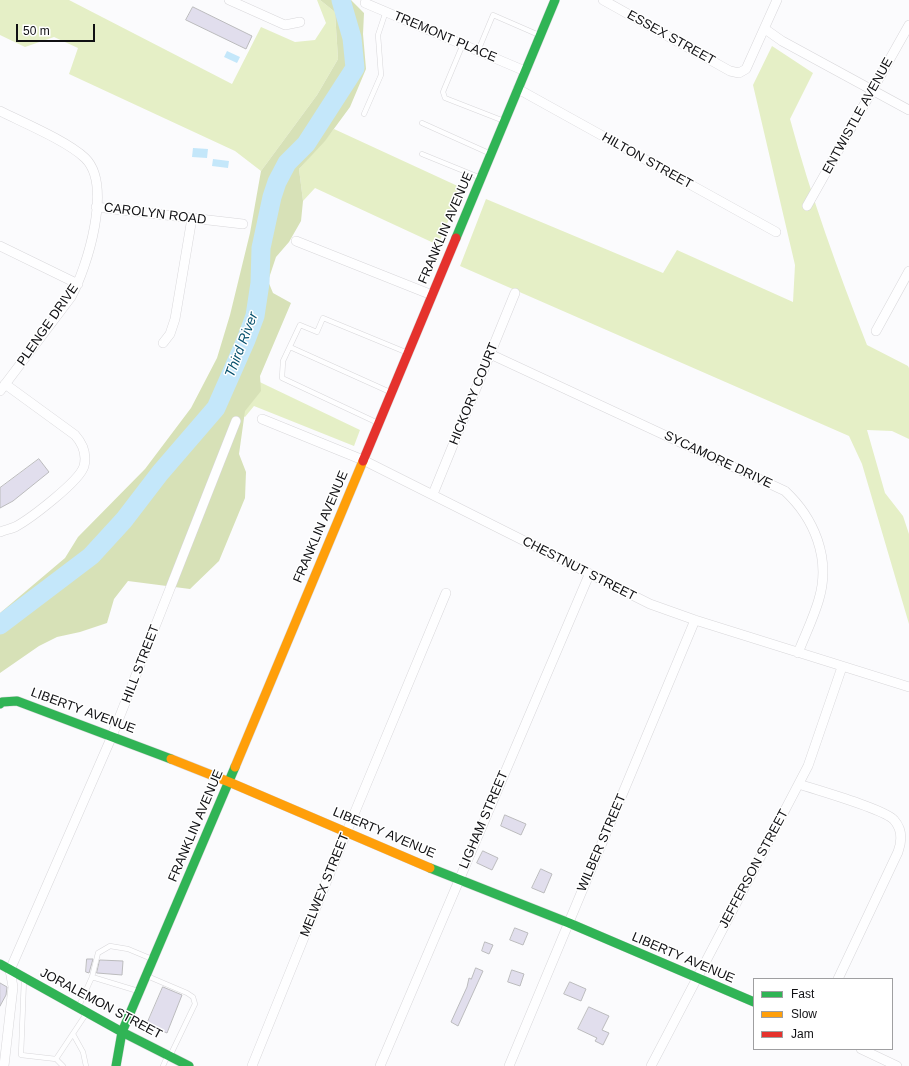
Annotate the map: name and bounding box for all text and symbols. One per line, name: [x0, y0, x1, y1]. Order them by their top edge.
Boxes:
street label: ESSEX STREET: [624, 7, 718, 69]
street label: TREMONT PLACE: [391, 8, 499, 66]
scale bar: [18, 16, 97, 42]
text: 50 m: [23, 24, 50, 38]
street label: ENTWISTLE AVENUE: [820, 55, 896, 177]
street label: HILTON STREET: [599, 130, 695, 192]
street label: FRANKLIN AVENUE: [415, 170, 477, 286]
street label: CAROLYN ROAD: [103, 200, 207, 228]
street label: PLENGE DRIVE: [14, 281, 82, 369]
water label: Third River: [222, 310, 262, 380]
street label: HICKORY COURT: [446, 341, 502, 447]
street label: SYCAMORE DRIVE: [661, 428, 775, 492]
street label: FRANKLIN AVENUE: [290, 469, 352, 585]
street label: CHESTNUT STREET: [519, 534, 639, 604]
street label: HILL STREET: [119, 623, 163, 705]
street label: LIBERTY AVENUE: [29, 685, 137, 737]
street label: FRANKLIN AVENUE: [165, 768, 227, 884]
street label: LIGHAM STREET: [456, 769, 512, 871]
street label: WILBER STREET: [574, 792, 630, 894]
street label: LIBERTY AVENUE: [330, 804, 438, 862]
street label: JEFFERSON STREET: [716, 807, 792, 931]
street label: MELWEX STREET: [297, 831, 353, 939]
street label: LIBERTY AVENUE: [629, 929, 737, 987]
street label: JORALEMON STREET: [37, 965, 165, 1043]
legend: [753, 978, 893, 1050]
text: Fast: [791, 987, 814, 1001]
text: Slow: [791, 1007, 817, 1021]
text: Jam: [791, 1027, 814, 1041]

